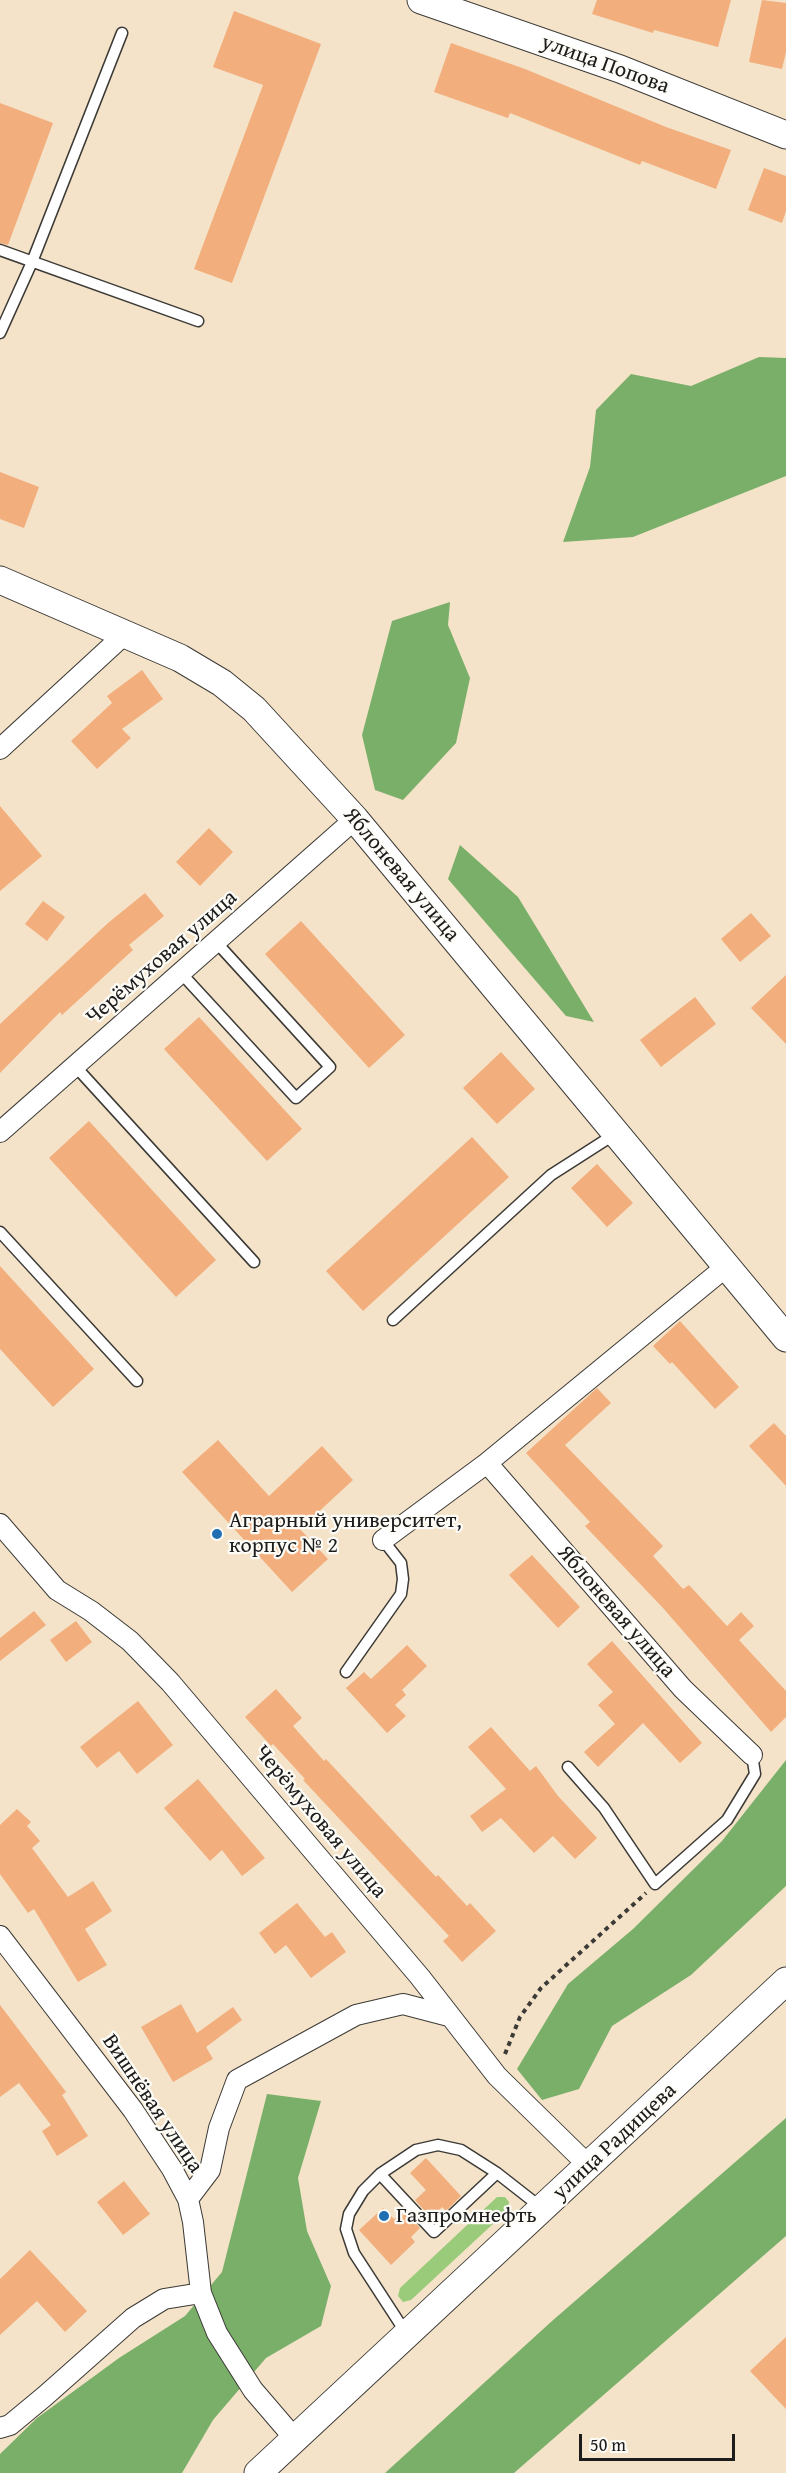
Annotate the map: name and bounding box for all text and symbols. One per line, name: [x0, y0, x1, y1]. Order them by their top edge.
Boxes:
street label: улица Попова: [537, 30, 673, 100]
street label: Яблоневая улица: [337, 802, 465, 948]
street label: Черёмуховая улица: [81, 885, 243, 1031]
place label: Аграрный университет, корпус № 2: [229, 1508, 462, 1560]
marker: Аграрный университет, корпус № 2: [210, 1527, 224, 1541]
street label: Яблоневая улица: [551, 1540, 681, 1684]
street label: Черёмуховая улица: [248, 1740, 392, 1904]
street label: Вишнёвая улица: [96, 2030, 208, 2178]
street label: улица Радищева: [547, 2078, 683, 2206]
place label: Газпромнефть: [396, 2203, 537, 2229]
marker: Газпромнефть: [377, 2209, 391, 2223]
scale bar: [582, 2422, 738, 2460]
text: 50 m: [590, 2431, 626, 2458]

